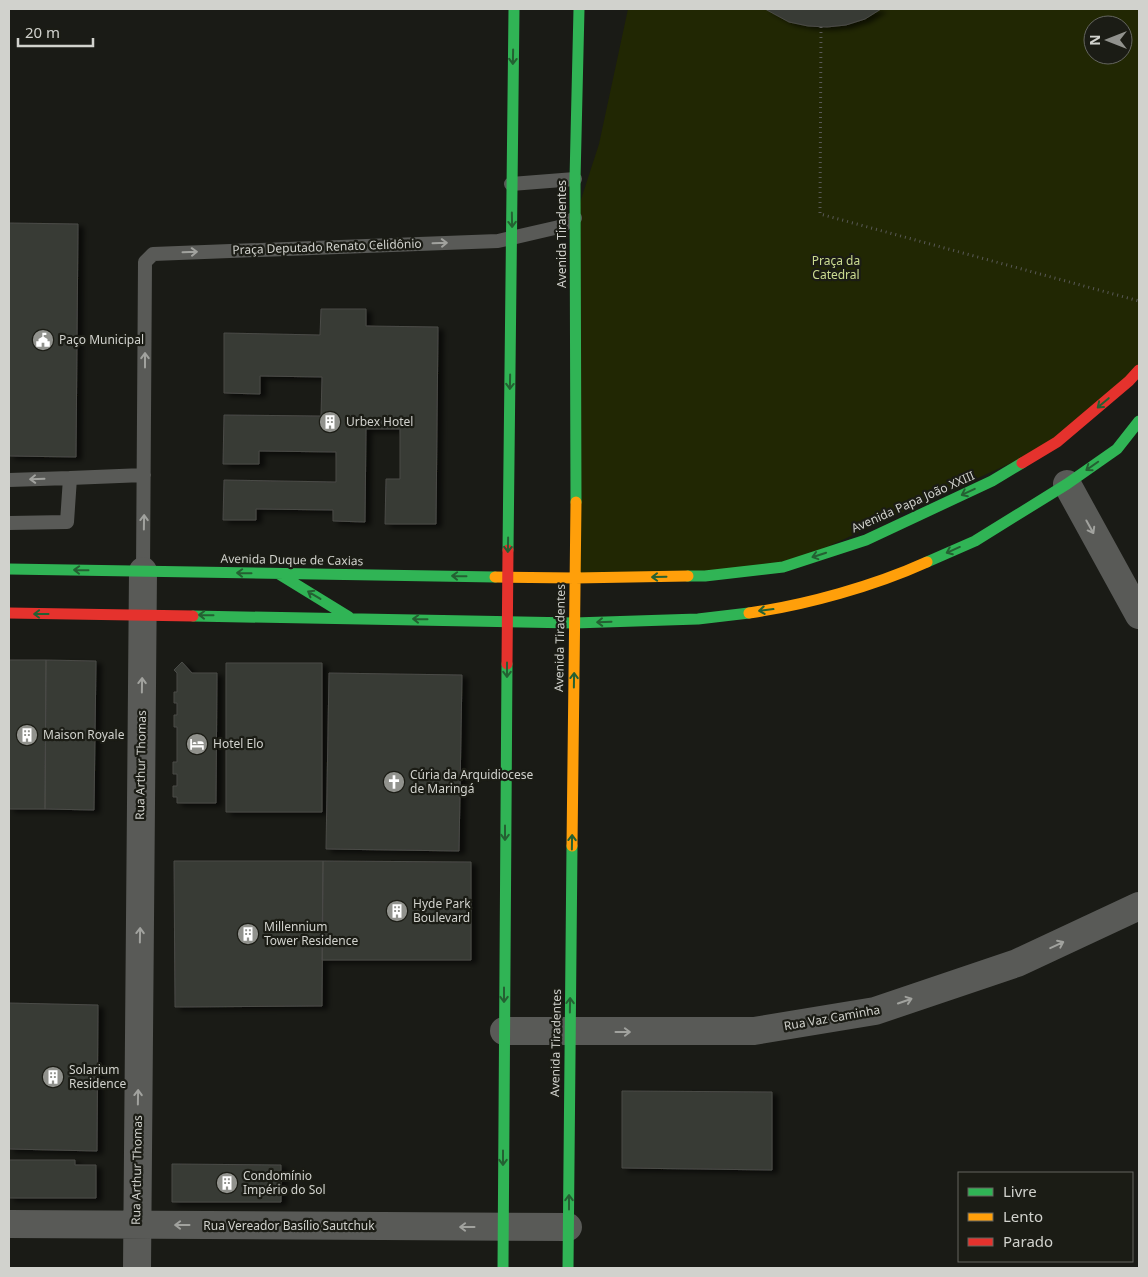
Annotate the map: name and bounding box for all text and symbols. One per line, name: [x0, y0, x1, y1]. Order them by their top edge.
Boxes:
scale bar: [18, 15, 92, 47]
north arrow: [1083, 15, 1133, 65]
text: 20 m: [25, 22, 60, 42]
text: N: [1085, 34, 1104, 46]
one-way arrow: [508, 49, 518, 65]
street label: Avenida Tiradentes: [553, 180, 570, 288]
one-way arrow: [507, 212, 516, 228]
street label: Praça Deputado Renato Celidônio: [232, 235, 422, 258]
one-way arrow: [432, 239, 448, 248]
one-way arrow: [182, 247, 198, 257]
park label: Praça da Catedral: [812, 252, 860, 283]
public building icon: Paço Municipal: [31, 328, 55, 352]
place label: Paço Municipal: [59, 331, 144, 348]
one-way arrow: [140, 352, 150, 368]
one-way arrow: [505, 374, 515, 390]
one-way arrow: [1097, 397, 1110, 408]
building icon: Urbex Hotel: [318, 410, 342, 434]
place label: Urbex Hotel: [346, 413, 413, 430]
one-way arrow: [1085, 461, 1099, 471]
street label: Avenida Papa João XXIII: [848, 467, 977, 536]
one-way arrow: [29, 475, 45, 484]
one-way arrow: [961, 488, 976, 498]
one-way arrow: [139, 515, 148, 531]
one-way arrow: [1086, 519, 1096, 534]
one-way arrow: [503, 536, 513, 553]
one-way arrow: [946, 546, 961, 556]
street label: Avenida Duque de Caxias: [221, 550, 364, 569]
one-way arrow: [811, 551, 827, 560]
one-way arrow: [73, 565, 90, 575]
one-way arrow: [236, 568, 252, 578]
one-way arrow: [451, 571, 467, 581]
one-way arrow: [651, 572, 667, 582]
street label: Avenida Tiradentes: [550, 584, 569, 692]
one-way arrow: [308, 590, 322, 600]
one-way arrow: [758, 605, 774, 615]
one-way arrow: [33, 609, 50, 619]
one-way arrow: [198, 610, 214, 620]
one-way arrow: [413, 614, 429, 624]
one-way arrow: [596, 618, 612, 627]
one-way arrow: [502, 662, 511, 678]
one-way arrow: [569, 672, 579, 688]
one-way arrow: [137, 677, 147, 693]
street label: Rua Arthur Thomas: [131, 710, 150, 820]
building icon: Maison Royale: [15, 723, 39, 747]
place label: Maison Royale: [43, 726, 125, 743]
hotel icon: Hotel Elo: [185, 732, 209, 756]
place label: Hotel Elo: [213, 735, 264, 752]
place label: Cúria da Arquidiocese de Maringá: [410, 766, 533, 797]
church icon: Cúria da Arquidiocese de Maringá: [382, 770, 406, 794]
one-way arrow: [500, 824, 510, 840]
one-way arrow: [567, 834, 577, 850]
place label: Hyde Park Boulevard: [413, 895, 471, 926]
building icon: Hyde Park Boulevard: [385, 899, 409, 923]
place label: Millennium Tower Residence: [264, 918, 359, 949]
building icon: Millennium Tower Residence: [236, 922, 260, 946]
one-way arrow: [135, 927, 144, 943]
one-way arrow: [1049, 939, 1064, 949]
one-way arrow: [499, 986, 509, 1003]
street label: Avenida Tiradentes: [546, 989, 565, 1097]
one-way arrow: [896, 996, 912, 1006]
one-way arrow: [565, 997, 575, 1013]
street label: Rua Vaz Caminha: [782, 1001, 881, 1034]
one-way arrow: [614, 1027, 630, 1037]
place label: Solarium Residence: [69, 1061, 126, 1092]
building icon: Solarium Residence: [41, 1065, 65, 1089]
one-way arrow: [133, 1089, 143, 1106]
street label: Rua Arthur Thomas: [127, 1115, 146, 1225]
one-way arrow: [498, 1149, 508, 1165]
place label: Condomínio Império do Sol: [243, 1167, 326, 1198]
building icon: Condomínio Império do Sol: [215, 1171, 239, 1195]
legend: [958, 1172, 1133, 1262]
text: Livre: [1003, 1181, 1037, 1201]
one-way arrow: [564, 1194, 574, 1210]
text: Lento: [1003, 1206, 1043, 1226]
street label: Rua Vereador Basílio Sautchuk: [203, 1217, 375, 1234]
one-way arrow: [174, 1220, 190, 1230]
one-way arrow: [459, 1222, 476, 1232]
text: Parado: [1003, 1231, 1053, 1251]

